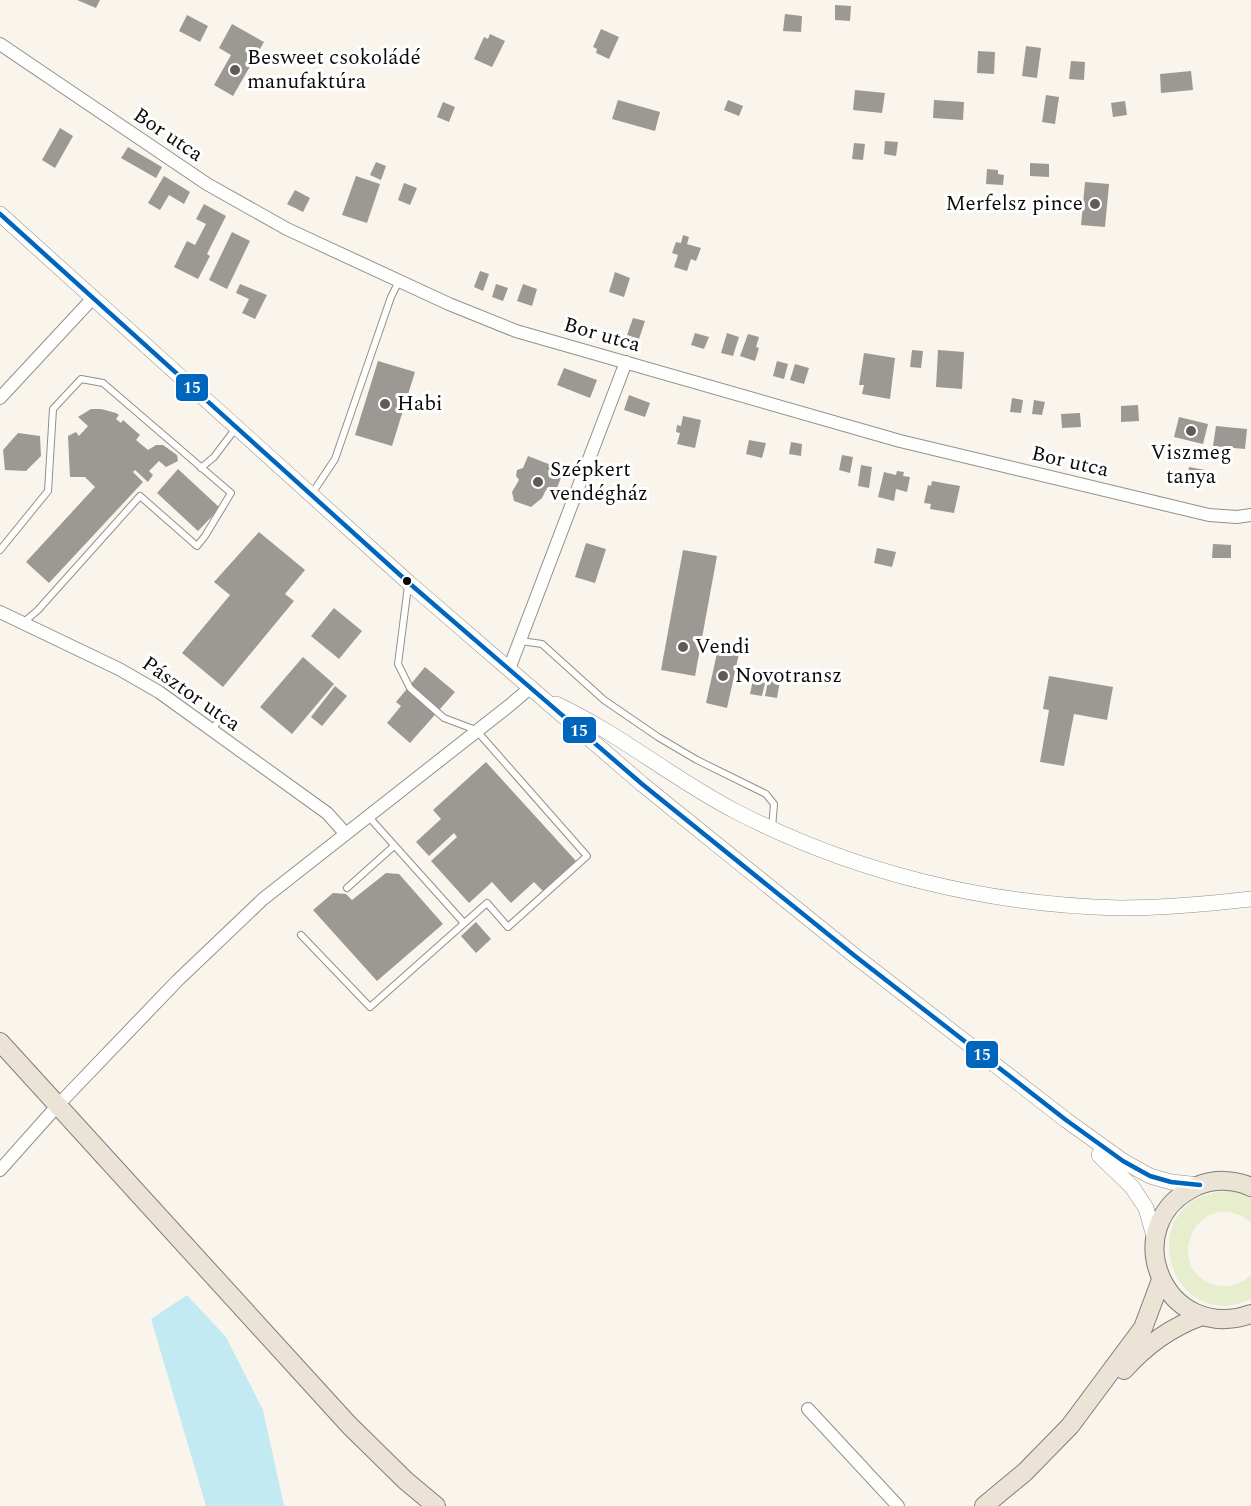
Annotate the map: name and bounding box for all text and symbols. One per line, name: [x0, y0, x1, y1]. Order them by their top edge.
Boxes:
place label: Besweet csokoládé manufaktúra: [247, 42, 421, 98]
marker: Besweet csokoládé manufaktúra: [228, 63, 242, 77]
street label: Bor utca: [127, 100, 210, 171]
place label: Merfelsz pince: [945, 188, 1083, 220]
marker: Merfelsz pince: [1088, 197, 1102, 211]
street label: Bor utca: [560, 309, 645, 361]
line badge: 15: [175, 373, 209, 402]
text: 15: [183, 376, 201, 400]
place label: Habi: [397, 388, 443, 420]
marker: Habi: [378, 397, 392, 411]
marker: Viszmeg tanya: [1184, 424, 1198, 438]
place label: Viszmeg tanya: [1151, 437, 1231, 493]
street label: Bor utca: [1028, 438, 1113, 487]
place label: Szépkert vendégház: [549, 454, 648, 510]
marker: Szépkert vendégház: [531, 475, 545, 489]
unlabelled marker: [401, 575, 413, 587]
place label: Vendi: [695, 631, 750, 663]
marker: Vendi: [676, 640, 690, 654]
street label: Pásztor utca: [135, 648, 248, 740]
place label: Novotransz: [735, 660, 842, 692]
marker: Novotransz: [716, 669, 730, 683]
line badge: 15: [562, 716, 597, 744]
text: 15: [570, 719, 588, 743]
line badge: 15: [965, 1040, 999, 1069]
text: 15: [973, 1043, 991, 1067]

